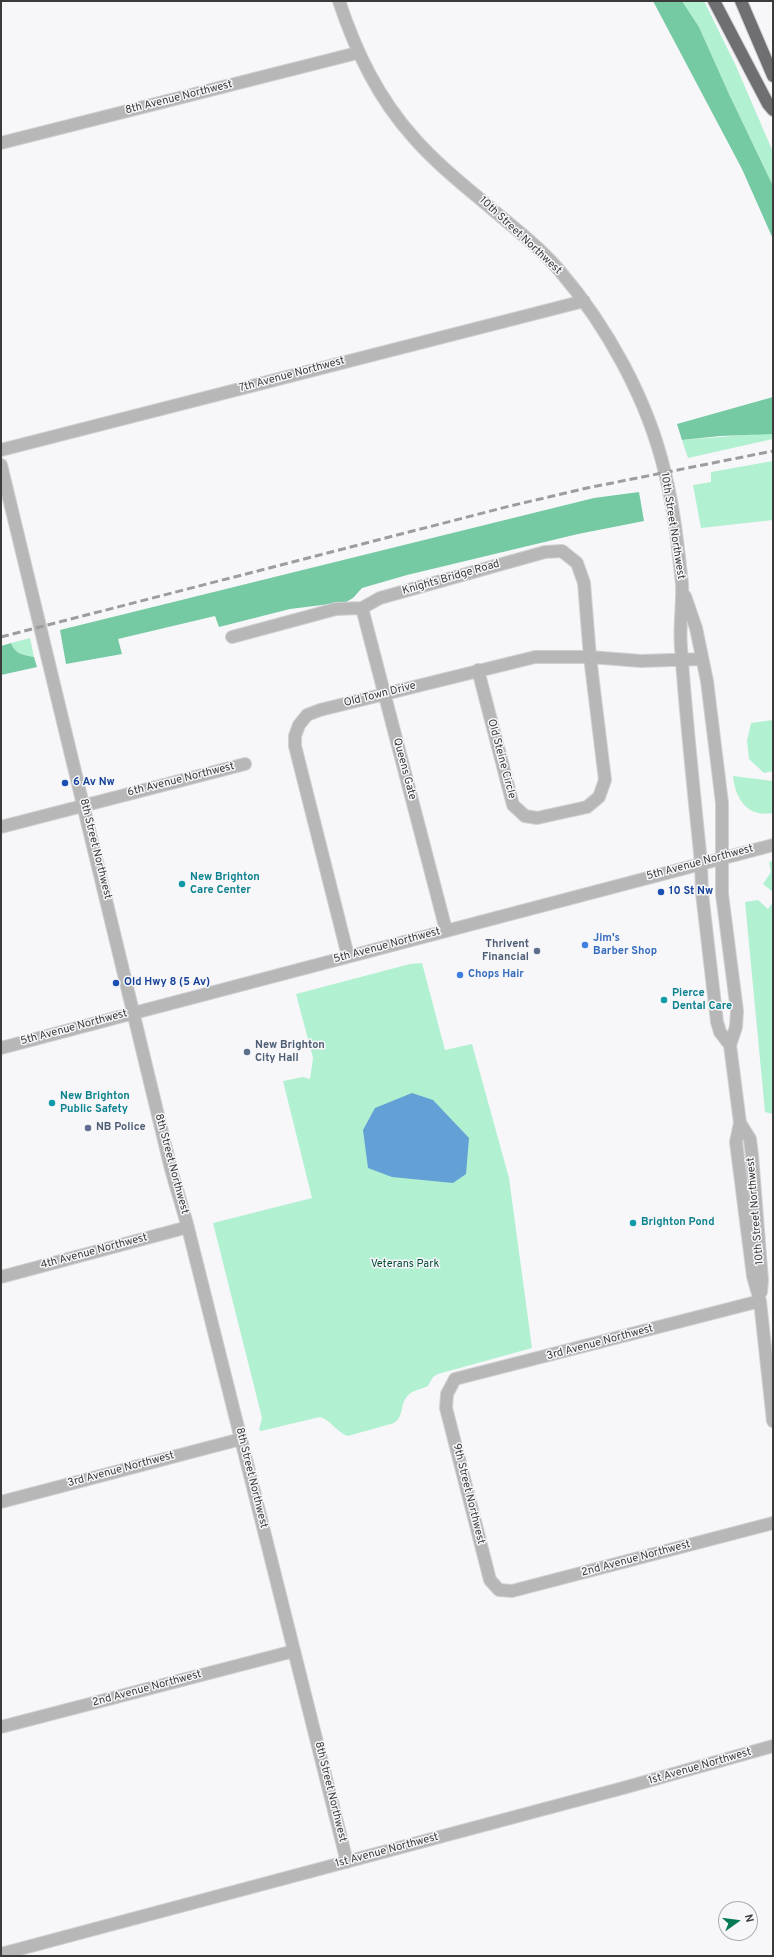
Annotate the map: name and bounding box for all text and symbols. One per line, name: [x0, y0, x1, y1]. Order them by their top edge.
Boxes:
street label: 8th Avenue Northwest: [124, 78, 234, 118]
street label: 10th Street Northwest: [476, 194, 564, 278]
street label: 7th Avenue Northwest: [238, 355, 346, 395]
street label: 10th Street Northwest: [657, 472, 687, 580]
street label: Knights Bridge Road: [401, 558, 501, 598]
street label: Old Town Drive: [343, 680, 417, 710]
street label: Old Steine Circle: [484, 718, 518, 800]
street label: Queens Gate: [389, 737, 419, 801]
street label: 6th Avenue Northwest: [126, 760, 236, 800]
place label: 6 Av Nw: [73, 776, 115, 790]
marker: 6 Av Nw: [60, 778, 70, 788]
street label: 8th Street Northwest: [76, 797, 114, 901]
street label: 5th Avenue Northwest: [645, 842, 755, 884]
place label: New Brighton Care Center: [190, 871, 260, 897]
marker: New Brighton Care Center: [177, 879, 187, 889]
place label: 10 St Nw: [669, 885, 713, 899]
marker: 10 St Nw: [656, 887, 666, 897]
street label: 5th Avenue Northwest: [332, 925, 442, 967]
place label: Jim's Barber Shop: [593, 932, 657, 958]
place label: Thrivent Financial: [482, 938, 529, 964]
marker: Jim's Barber Shop: [580, 940, 590, 950]
marker: Thrivent Financial: [532, 946, 542, 956]
place label: Chops Hair: [468, 968, 524, 982]
marker: Chops Hair: [455, 970, 465, 980]
place label: Old Hwy 8 (5 Av): [124, 976, 210, 990]
marker: Old Hwy 8 (5 Av): [111, 978, 121, 988]
place label: Pierce Dental Care: [672, 987, 732, 1013]
marker: Pierce Dental Care: [659, 995, 669, 1005]
street label: 5th Avenue Northwest: [19, 1007, 129, 1049]
place label: New Brighton City Hall: [255, 1039, 325, 1065]
marker: New Brighton City Hall: [242, 1047, 252, 1057]
place label: New Brighton Public Safety: [60, 1090, 130, 1116]
marker: New Brighton Public Safety: [47, 1098, 57, 1108]
street label: 8th Street Northwest: [151, 1112, 191, 1216]
place label: NB Police: [96, 1121, 146, 1135]
marker: NB Police: [83, 1123, 93, 1133]
street label: 10th Street Northwest: [745, 1157, 767, 1265]
place label: Brighton Pond: [641, 1216, 715, 1230]
marker: Brighton Pond: [628, 1218, 638, 1228]
street label: 4th Avenue Northwest: [39, 1231, 149, 1273]
park label: Veterans Park: [371, 1258, 439, 1272]
street label: 3rd Avenue Northwest: [545, 1322, 655, 1364]
street label: 8th Street Northwest: [232, 1426, 270, 1530]
street label: 9th Street Northwest: [449, 1442, 487, 1546]
street label: 3rd Avenue Northwest: [66, 1449, 176, 1491]
street label: 2nd Avenue Northwest: [580, 1538, 692, 1580]
street label: 2nd Avenue Northwest: [91, 1668, 203, 1710]
street label: 8th Street Northwest: [311, 1740, 349, 1844]
street label: 1st Avenue Northwest: [647, 1746, 753, 1788]
street label: 1st Avenue Northwest: [334, 1831, 440, 1871]
north arrow: [718, 1901, 758, 1941]
text: N: [741, 1913, 756, 1924]

